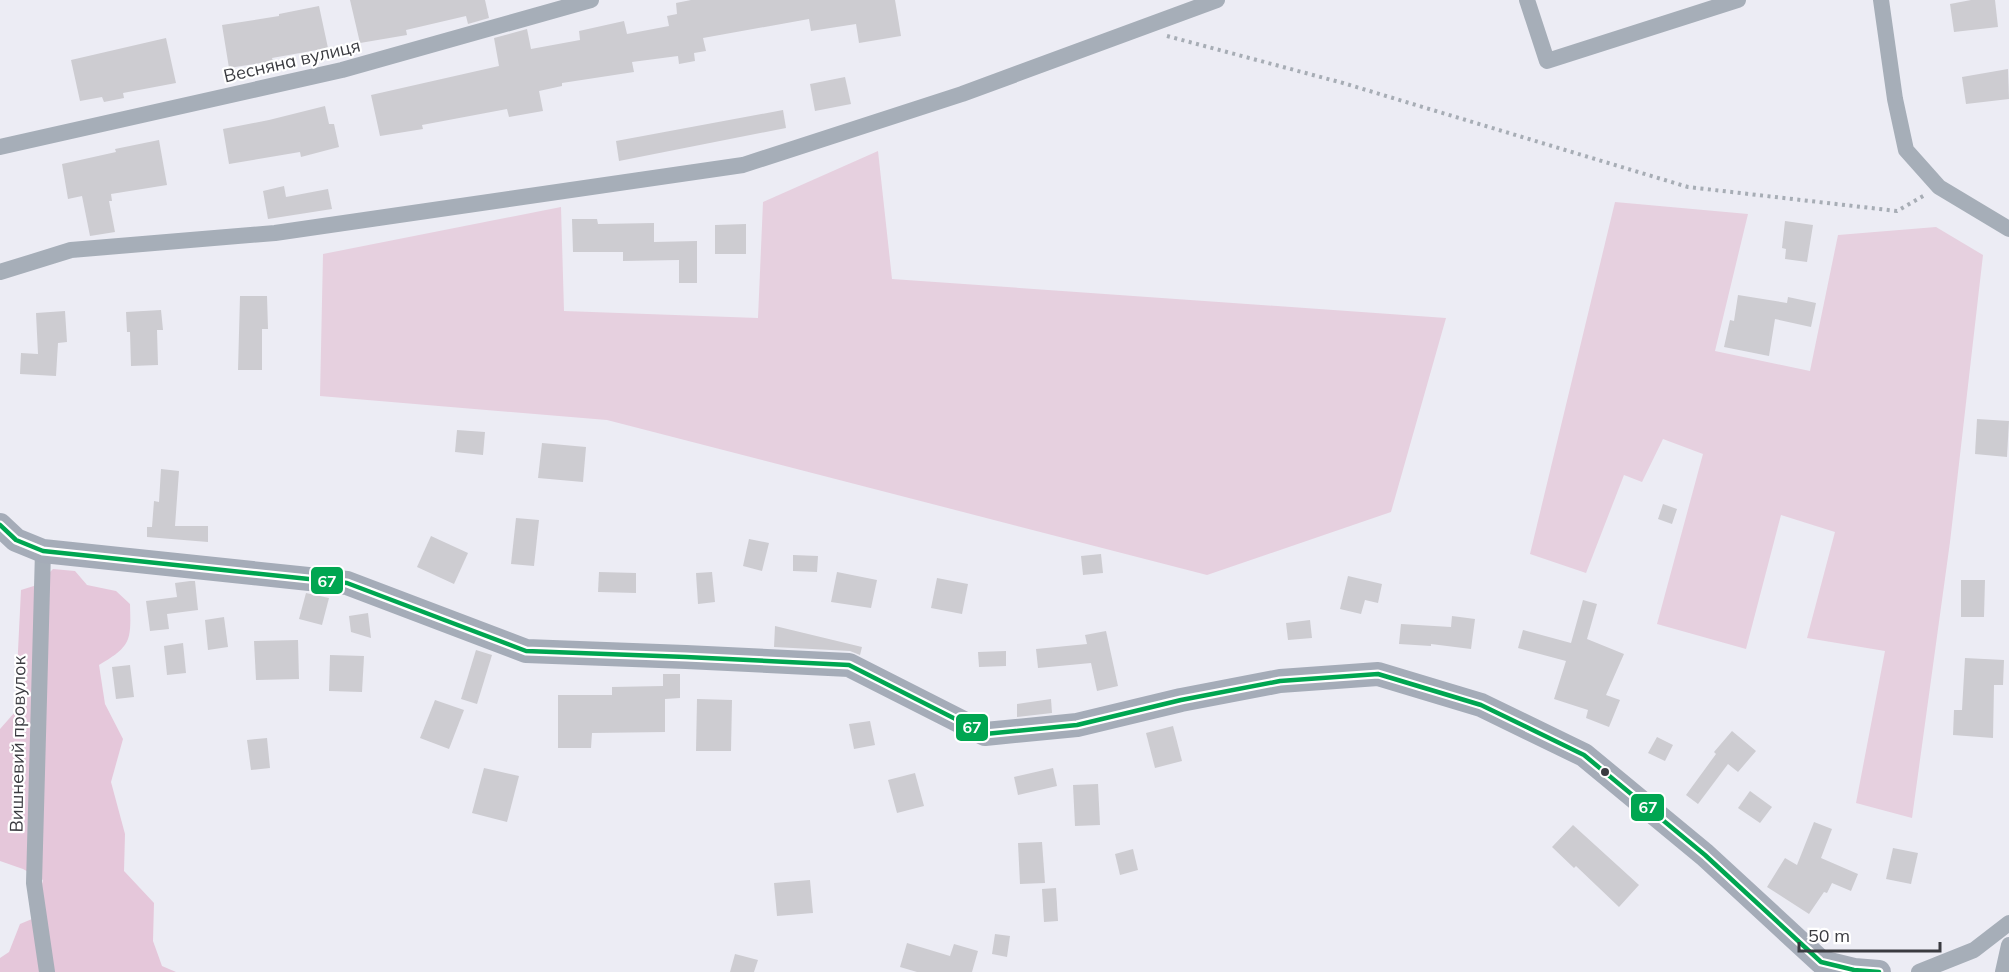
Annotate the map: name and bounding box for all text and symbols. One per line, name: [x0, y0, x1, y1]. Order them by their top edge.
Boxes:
street label: Весняна вулиця: [221, 34, 363, 87]
line badge: 67: [310, 566, 344, 595]
text: 67: [317, 571, 337, 591]
street label: Вишневий провулок: [4, 655, 31, 833]
line badge: 67: [955, 713, 989, 742]
text: 67: [962, 717, 982, 737]
unlabelled marker: [1599, 766, 1611, 778]
line badge: 67: [1630, 793, 1665, 822]
text: 67: [1638, 797, 1658, 817]
scale bar: [1799, 915, 1940, 953]
text: 50 m: [1808, 924, 1850, 947]

